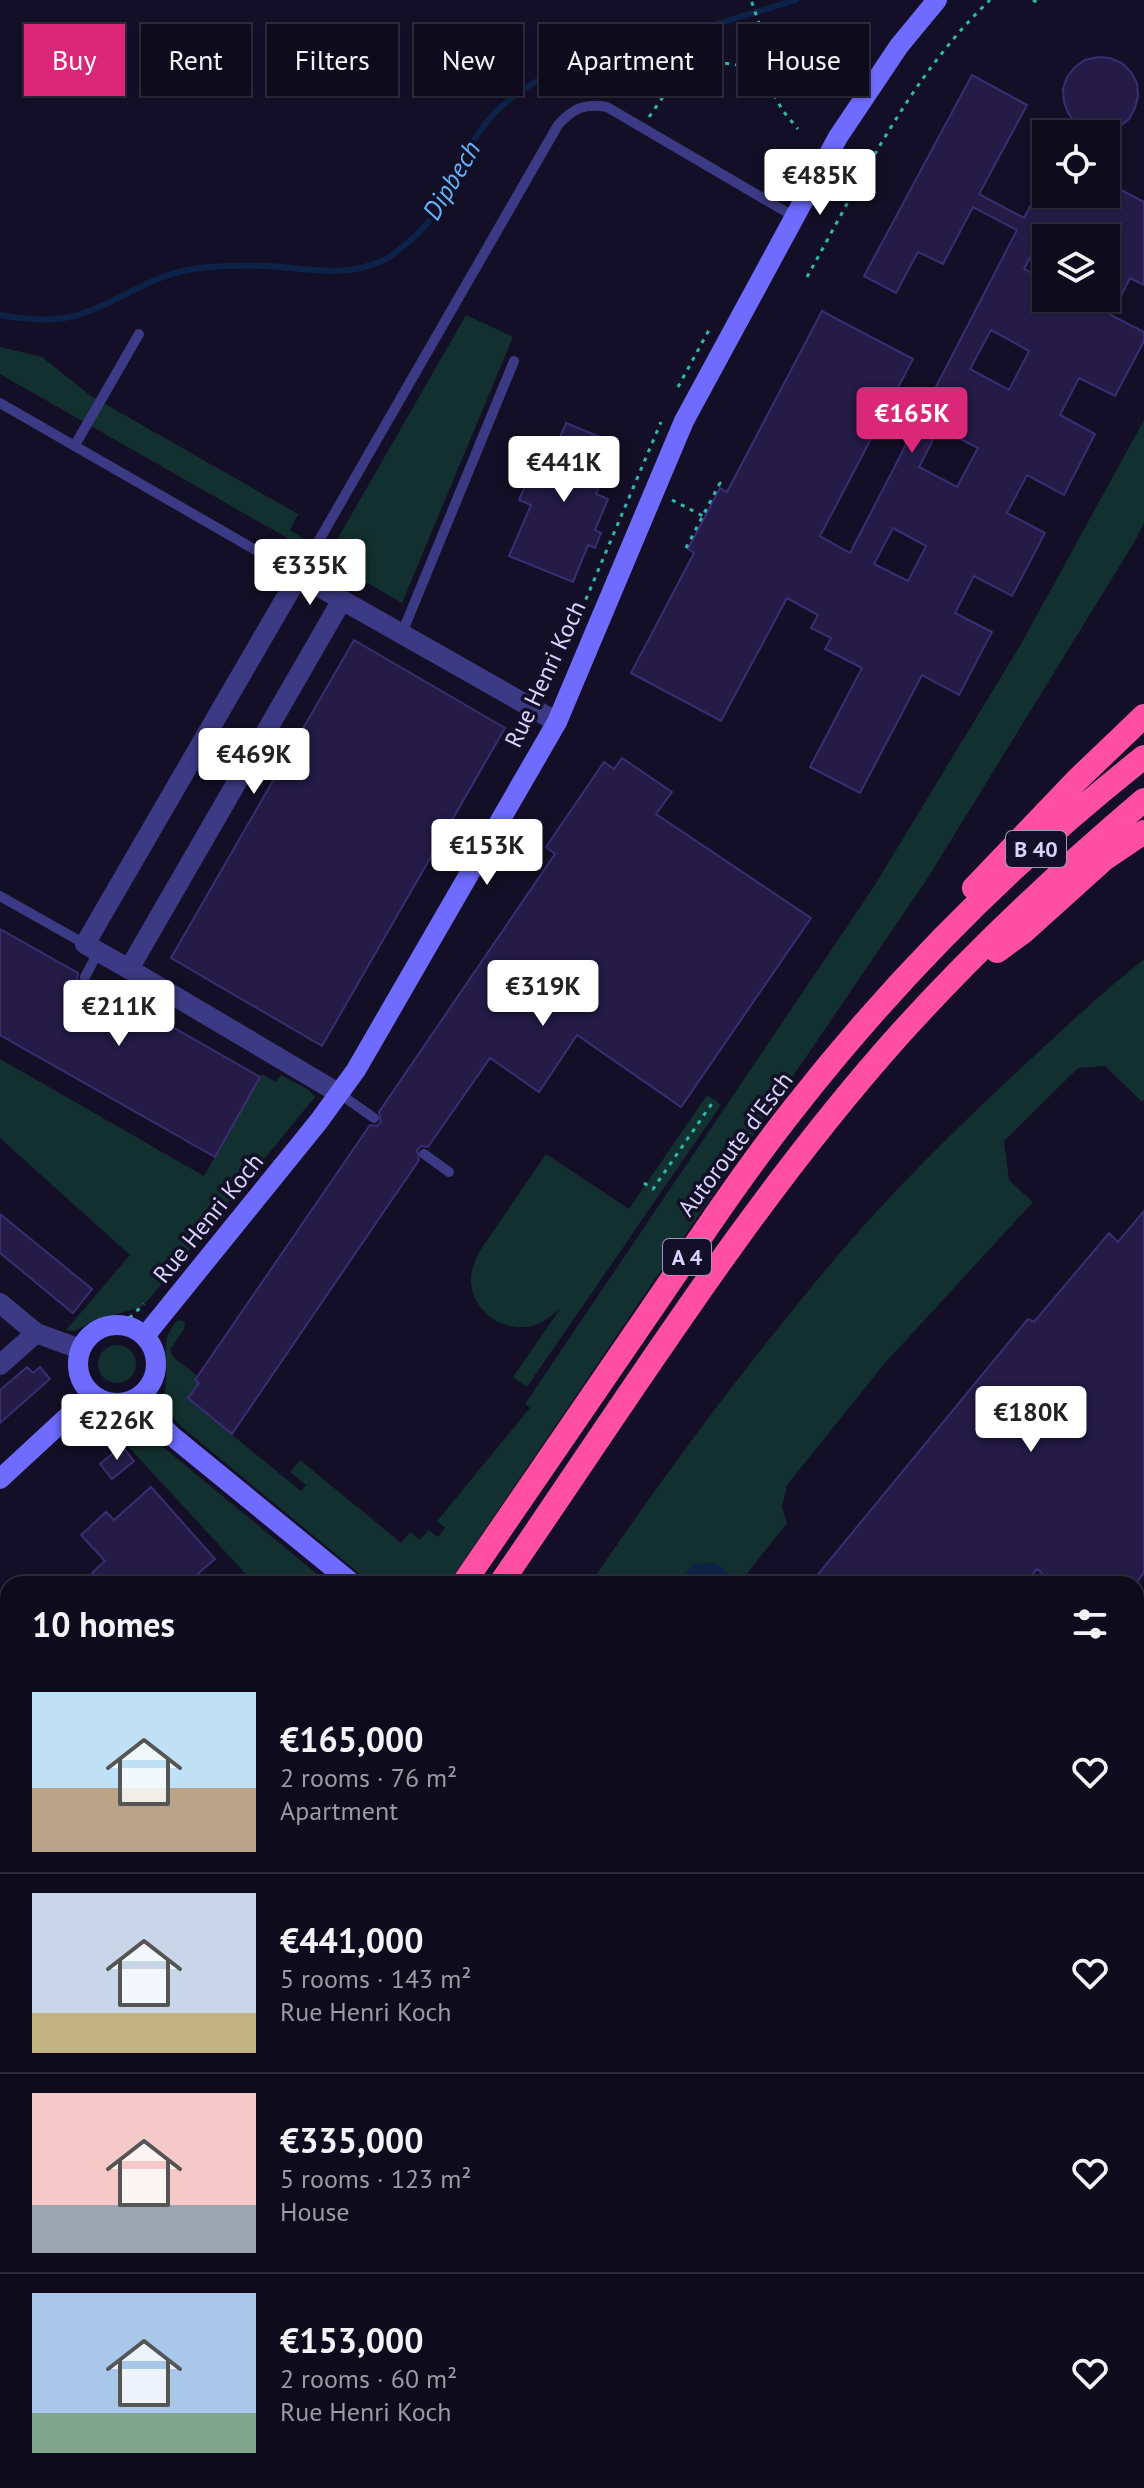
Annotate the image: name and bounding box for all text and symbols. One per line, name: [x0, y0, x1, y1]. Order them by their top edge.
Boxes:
chip: Buy: [24, 24, 125, 96]
chip: Rent: [141, 24, 251, 96]
chip: Filters: [267, 24, 398, 96]
chip: New: [414, 24, 523, 96]
chip: Apartment: [539, 24, 722, 96]
chip: House: [738, 24, 869, 96]
map controls: [1032, 120, 1120, 312]
button: locate: [1032, 120, 1120, 208]
water label: Dipbech: [415, 134, 487, 226]
pin: €485K: [764, 149, 876, 217]
text: €485K: [782, 158, 858, 191]
button: layers: [1032, 224, 1120, 312]
pin: €165K: [856, 387, 968, 455]
text: €165K: [874, 396, 950, 429]
pin: €441K: [508, 436, 620, 504]
text: €441K: [526, 445, 602, 478]
pin: €335K: [254, 539, 366, 607]
text: €335K: [272, 548, 348, 581]
street label: Rue Henri Koch: [497, 596, 593, 752]
pin: €469K: [198, 728, 310, 796]
text: €469K: [216, 737, 292, 770]
pin: €153K: [431, 819, 543, 887]
text: €153K: [449, 828, 525, 861]
road number: B 40: [1006, 831, 1066, 867]
pin: €319K: [487, 960, 599, 1028]
text: €319K: [505, 969, 581, 1002]
pin: €211K: [63, 980, 175, 1048]
text: €211K: [81, 989, 157, 1022]
street label: Autoroute d'Esch: [670, 1066, 800, 1222]
street label: Rue Henri Koch: [146, 1147, 270, 1289]
road number: A 4: [663, 1239, 711, 1275]
pin: €180K: [975, 1386, 1087, 1454]
pin: €226K: [61, 1394, 173, 1462]
text: €180K: [993, 1395, 1069, 1428]
text: €226K: [79, 1403, 155, 1436]
text: 10 homes: [32, 1602, 175, 1646]
icon: filters: [1068, 1602, 1112, 1646]
text: €165,000: [280, 1717, 424, 1761]
icon: home: [96, 1724, 192, 1820]
icon: heart: [1068, 1750, 1112, 1794]
text: 2 rooms · 76 m²: [280, 1761, 457, 1794]
text: Apartment: [280, 1794, 398, 1827]
text: €441,000: [280, 1918, 424, 1962]
icon: home: [96, 1925, 192, 2021]
icon: heart: [1068, 1951, 1112, 1995]
text: 5 rooms · 143 m²: [280, 1962, 472, 1995]
text: Rue Henri Koch: [280, 1995, 452, 2028]
text: €335,000: [280, 2118, 424, 2162]
icon: home: [96, 2125, 192, 2221]
icon: heart: [1068, 2151, 1112, 2195]
text: 5 rooms · 123 m²: [280, 2162, 472, 2195]
text: House: [280, 2195, 350, 2228]
text: €153,000: [280, 2318, 424, 2362]
icon: home: [96, 2325, 192, 2421]
icon: heart: [1068, 2351, 1112, 2395]
text: 2 rooms · 60 m²: [280, 2362, 457, 2395]
text: Rue Henri Koch: [280, 2395, 452, 2428]

